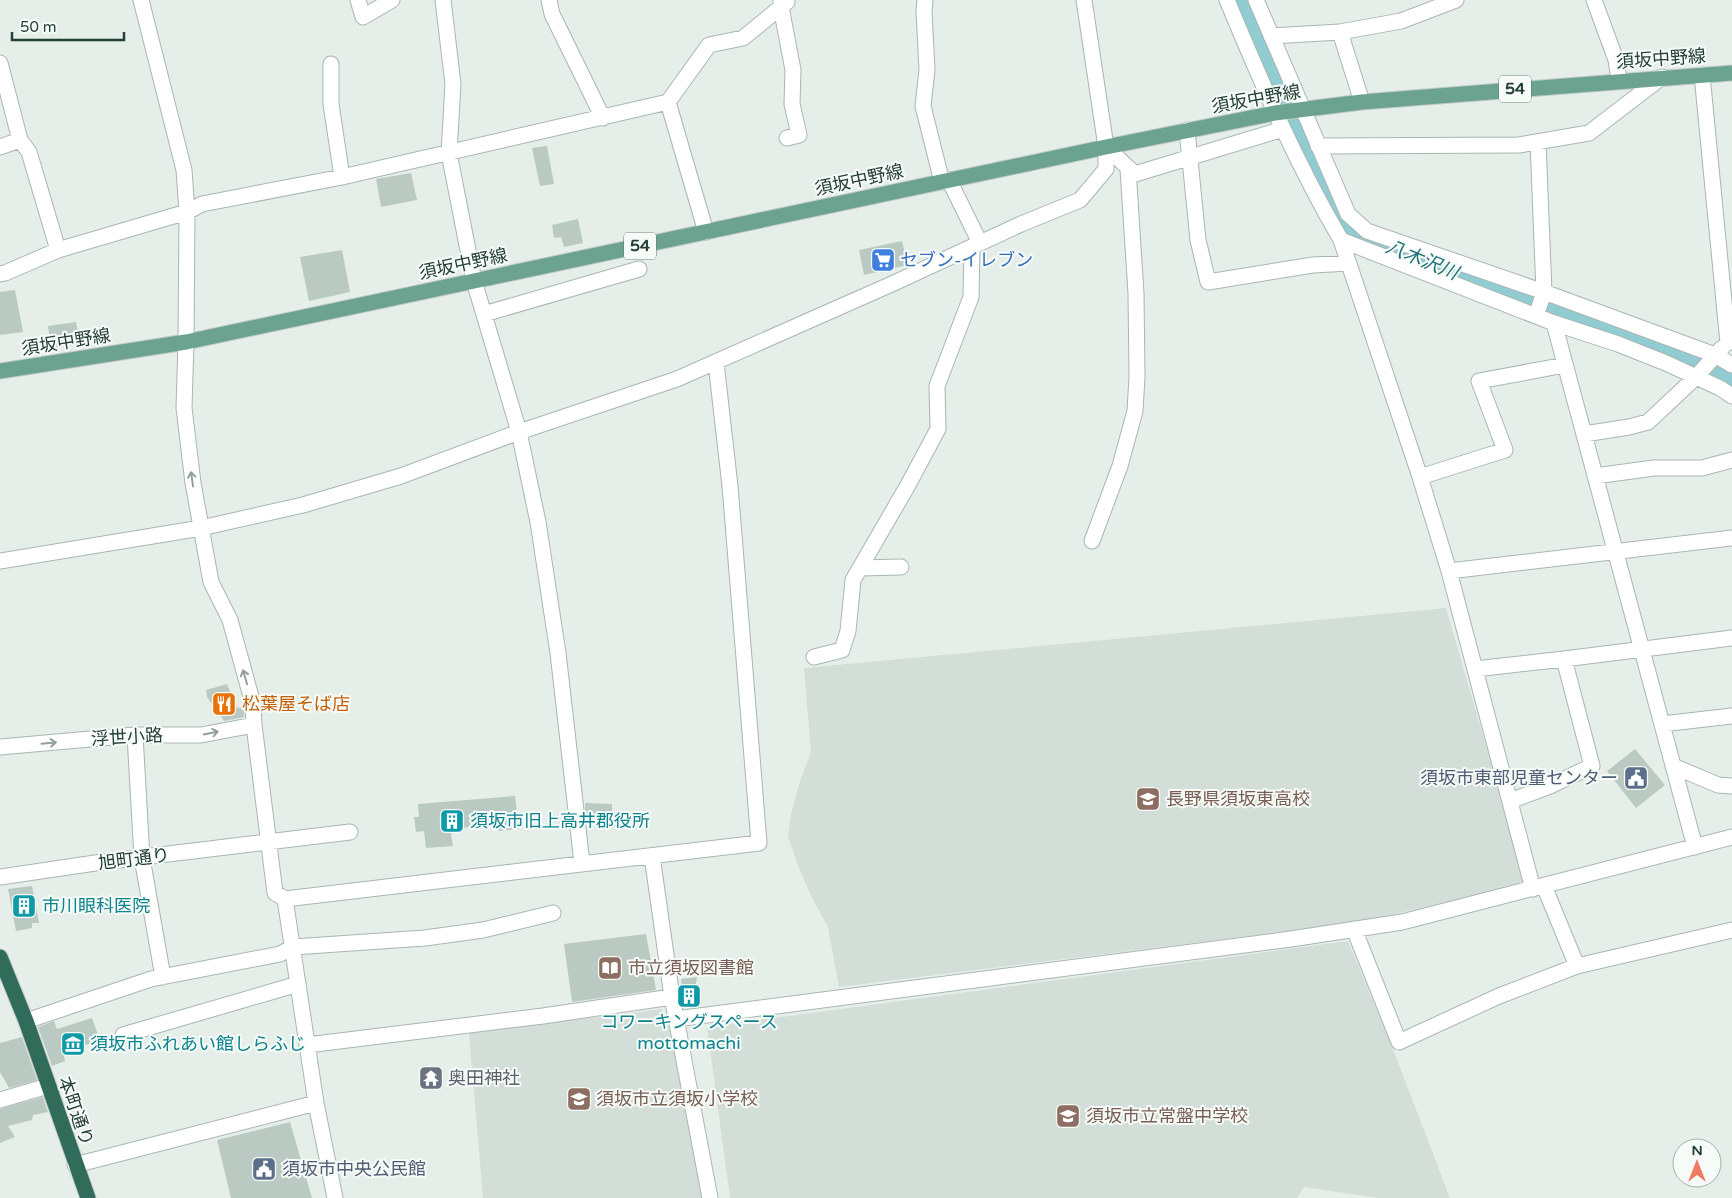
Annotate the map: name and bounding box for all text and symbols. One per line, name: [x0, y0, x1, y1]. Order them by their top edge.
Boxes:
scale bar: [12, 10, 125, 42]
text: 50 m: [20, 18, 57, 36]
street label: 須坂中野線: [1615, 45, 1707, 73]
road number: 54: [1499, 76, 1531, 102]
street label: 須坂中野線: [1210, 80, 1302, 118]
street label: 須坂中野線: [813, 160, 905, 200]
road number: 54: [624, 232, 656, 260]
water label: 八木沢川: [1383, 236, 1463, 285]
street label: 須坂中野線: [417, 244, 509, 284]
supermarket icon: セブン-イレブン: [870, 247, 896, 273]
place label: セブン-イレブン: [900, 249, 1033, 271]
street label: 須坂中野線: [20, 324, 112, 360]
one-way arrow: [187, 472, 197, 488]
one-way arrow: [240, 670, 250, 686]
restaurant icon: 松葉屋そば店: [211, 691, 237, 717]
place label: 松葉屋そば店: [242, 693, 350, 715]
street label: 浮世小路: [90, 724, 164, 750]
one-way arrow: [202, 728, 218, 738]
one-way arrow: [40, 738, 56, 747]
public building icon: 須坂市東部児童センター: [1623, 765, 1649, 791]
place label: 須坂市東部児童センター: [1420, 767, 1618, 789]
school or university icon: 長野県須坂東高校: [1135, 786, 1161, 812]
place label: 長野県須坂東高校: [1166, 788, 1310, 810]
building icon: 須坂市旧上高井郡役所: [439, 808, 465, 834]
place label: 須坂市旧上高井郡役所: [470, 810, 650, 832]
street label: 旭町通り: [97, 844, 171, 874]
building icon: 市川眼科医院: [11, 893, 37, 919]
place label: 市川眼科医院: [42, 895, 150, 917]
library icon: 市立須坂図書館: [597, 955, 623, 981]
place label: 市立須坂図書館: [628, 957, 754, 979]
building icon: コワーキングスペース mottomachi: [676, 983, 702, 1009]
place label: コワーキングスペース mottomachi: [600, 1011, 778, 1054]
museum icon: 須坂市ふれあい館しらふじ: [60, 1031, 86, 1057]
place label: 須坂市ふれあい館しらふじ: [90, 1033, 306, 1055]
temple icon: 奥田神社: [418, 1065, 444, 1091]
place label: 奥田神社: [448, 1067, 520, 1089]
street label: 本町通り: [54, 1073, 98, 1149]
school or university icon: 須坂市立須坂小学校: [566, 1086, 592, 1112]
place label: 須坂市立須坂小学校: [596, 1088, 758, 1110]
school or university icon: 須坂市立常盤中学校: [1055, 1103, 1081, 1129]
place label: 須坂市立常盤中学校: [1086, 1105, 1248, 1127]
north arrow: [1672, 1138, 1722, 1188]
text: N: [1691, 1142, 1703, 1159]
public building icon: 須坂市中央公民館: [251, 1156, 277, 1182]
place label: 須坂市中央公民館: [282, 1158, 426, 1180]

